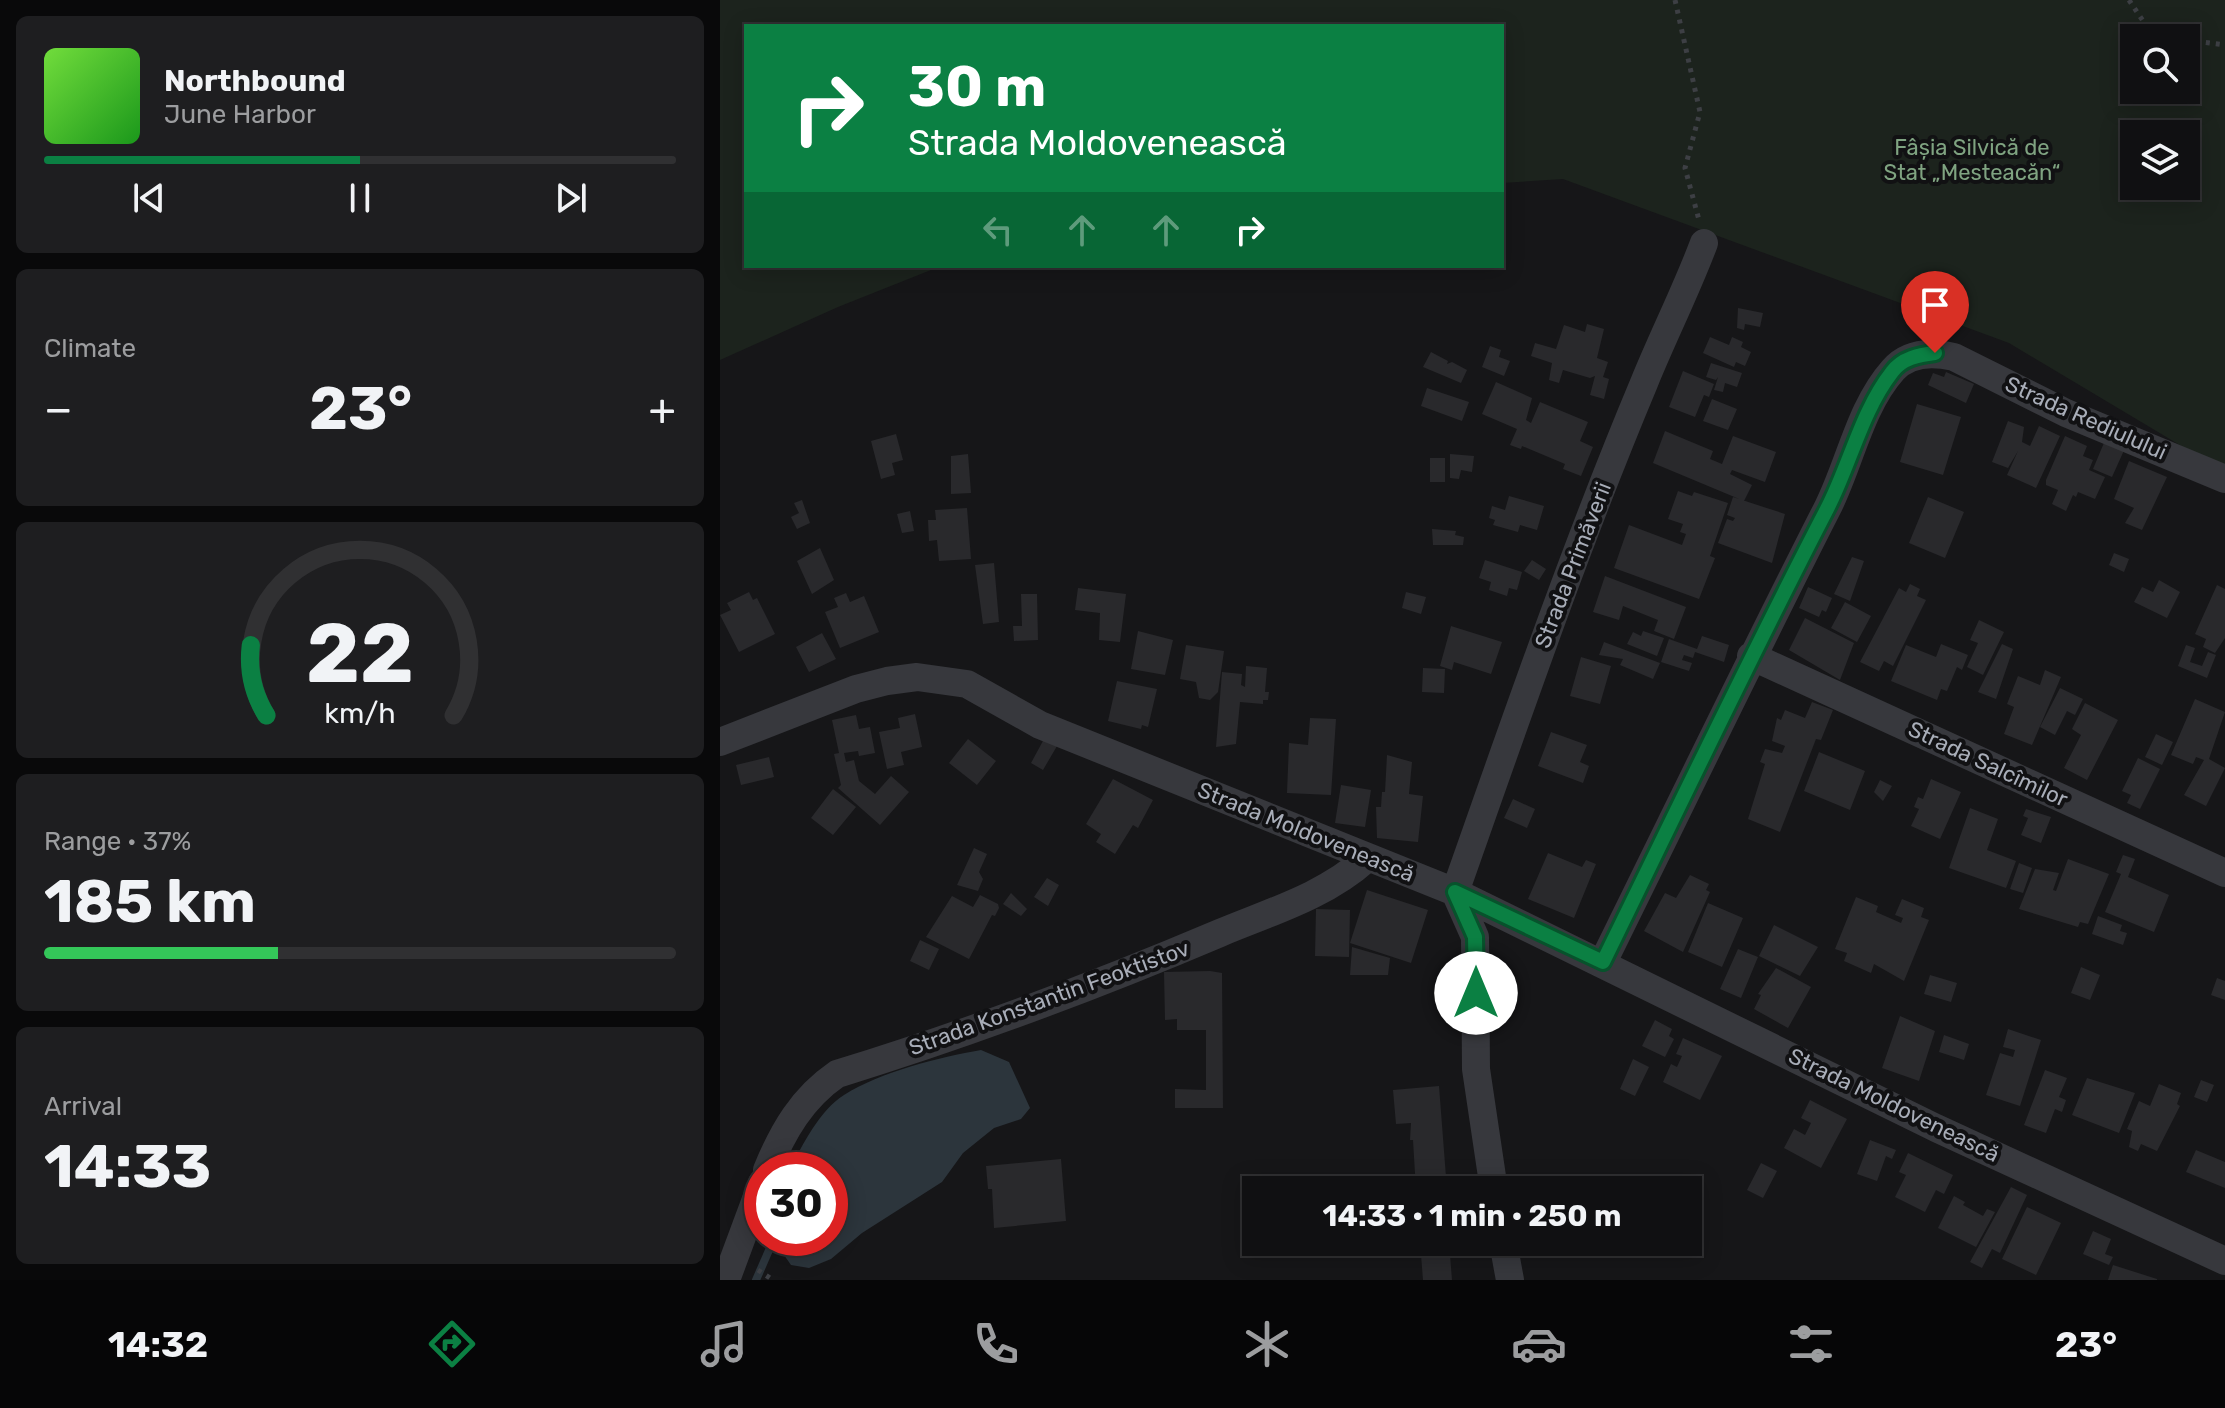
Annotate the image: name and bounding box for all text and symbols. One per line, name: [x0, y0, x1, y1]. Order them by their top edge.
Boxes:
map controls: [2120, 24, 2200, 200]
button: search: [2120, 24, 2200, 104]
text: 30 m: [908, 54, 1046, 120]
icon: right: [776, 56, 880, 160]
text: Northbound: [164, 63, 346, 99]
text: June Harbor: [164, 99, 316, 130]
button: layers: [2120, 120, 2200, 200]
text: Strada Moldovenească: [908, 121, 1287, 164]
park label: Fâșia Silvică de Stat „Mesteacăn“: [1884, 134, 2060, 186]
icon: previous: [127, 176, 171, 220]
icon: pause: [338, 176, 382, 220]
icon: next: [549, 176, 593, 220]
icon: left: [976, 208, 1020, 252]
icon: ahead: [1060, 208, 1104, 252]
icon: ahead: [1144, 208, 1188, 252]
icon: right: [1228, 208, 1272, 252]
pin: [1901, 271, 1969, 353]
icon: arrive: [1913, 283, 1957, 327]
text: Climate: [44, 333, 136, 364]
street label: Strada Rediulului: [2001, 370, 2171, 466]
text: 23°: [309, 373, 412, 444]
text: −: [44, 383, 73, 435]
text: +: [649, 383, 676, 435]
street label: Strada Primăverii: [1529, 478, 1617, 652]
text: 22: [306, 604, 414, 703]
text: km/h: [324, 696, 396, 730]
street label: Strada Salcîmilor: [1904, 715, 2073, 813]
street label: Strada Moldovenească: [1194, 776, 1418, 888]
text: Range · 37%: [44, 826, 191, 857]
text: 185 km: [44, 866, 256, 937]
street label: Strada Konstantin Feoktistov: [905, 935, 1193, 1061]
position arrow: [1434, 951, 1518, 1035]
street label: Strada Moldovenească: [1784, 1042, 2004, 1168]
text: Arrival: [44, 1091, 122, 1122]
text: 14:33: [44, 1131, 211, 1202]
speed limit sign: 30: [744, 1152, 848, 1256]
text: 14:33 · 1 min · 250 m: [1323, 1198, 1621, 1234]
icon: directions: [424, 1316, 480, 1372]
icon: music: [696, 1316, 752, 1372]
icon: phone: [968, 1316, 1024, 1372]
icon: climate: [1239, 1316, 1295, 1372]
icon: car: [1511, 1316, 1567, 1372]
icon: filters: [1783, 1316, 1839, 1372]
text: 14:32: [108, 1323, 208, 1366]
text: 23°: [2055, 1323, 2117, 1366]

